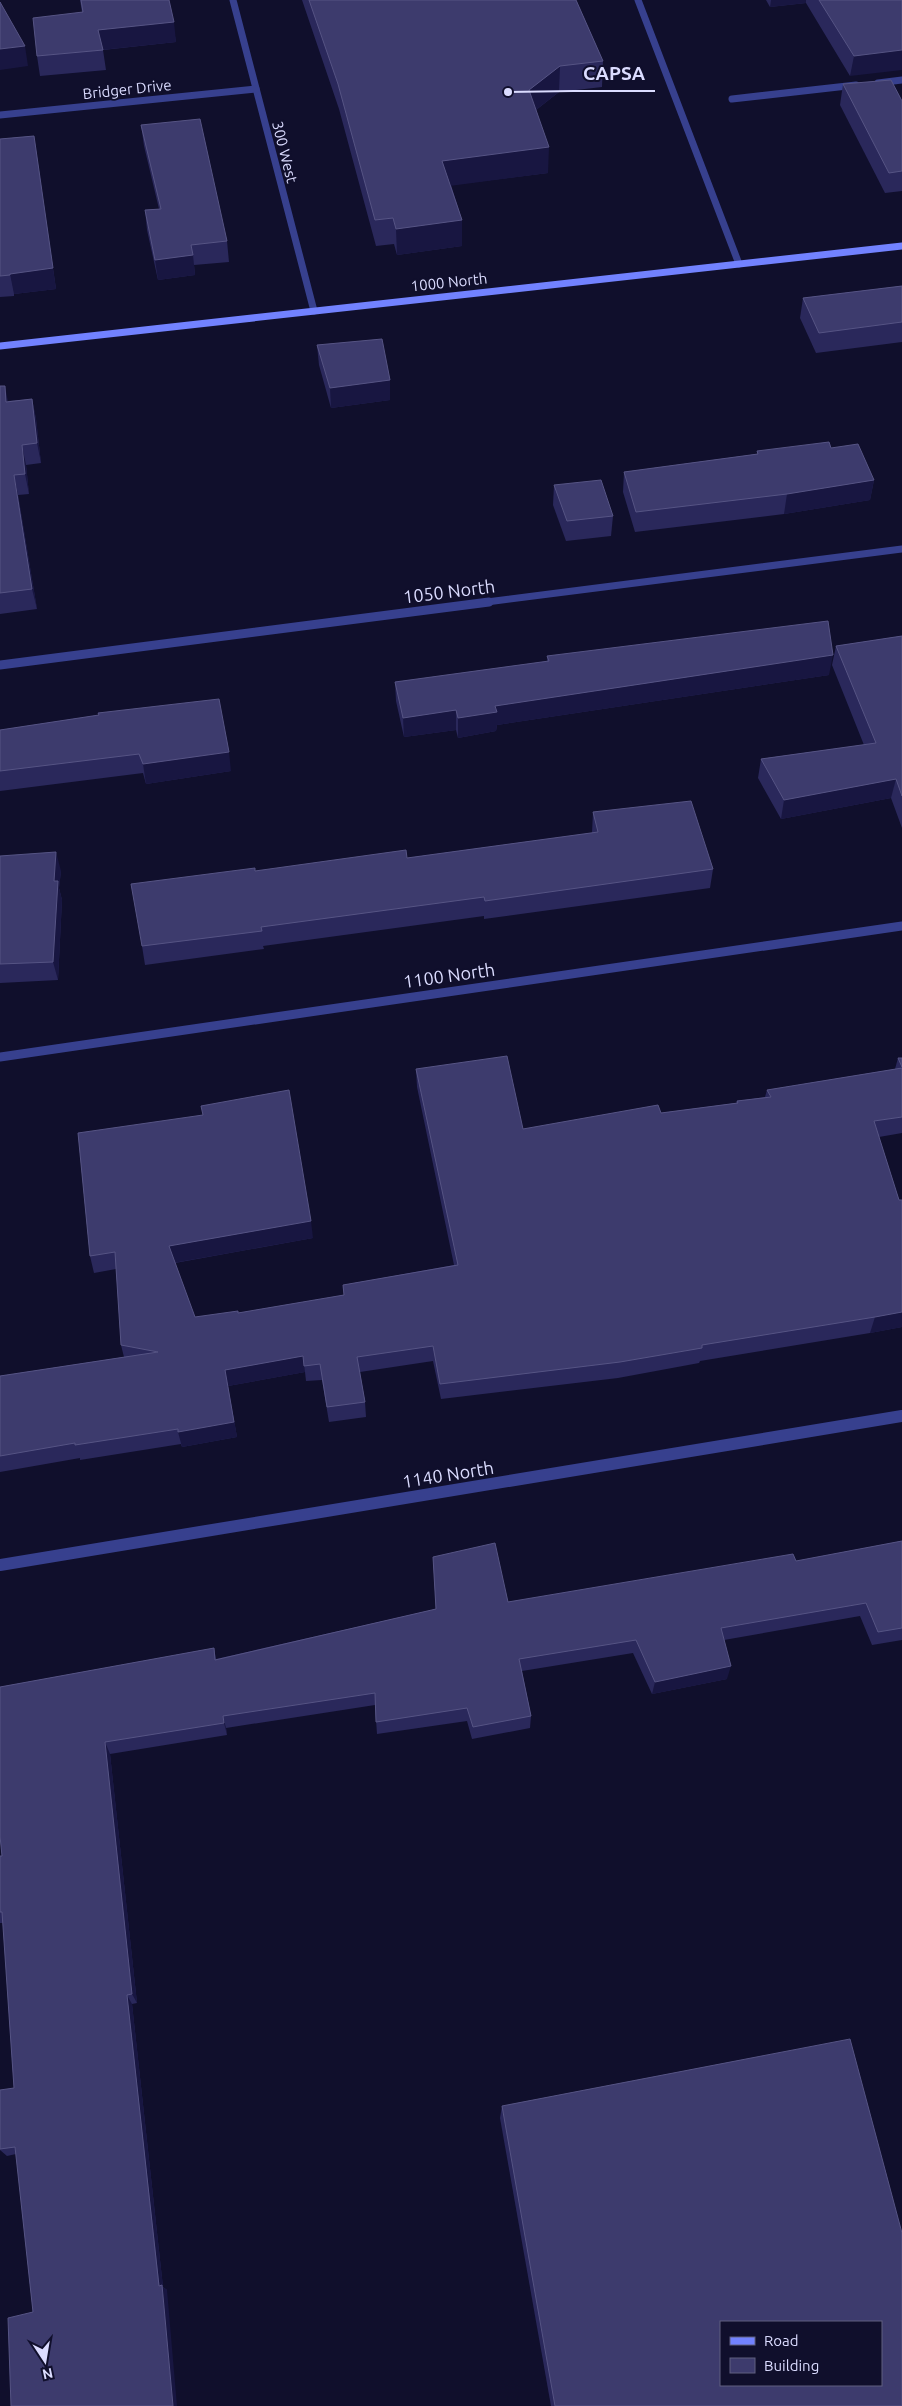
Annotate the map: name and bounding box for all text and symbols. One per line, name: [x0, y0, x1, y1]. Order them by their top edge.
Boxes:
callout: CAPSA: [573, 57, 655, 91]
text: CAPSA: [583, 62, 646, 84]
street label: Bridger Drive: [82, 76, 172, 102]
street label: 300 West: [269, 119, 301, 185]
street label: 1000 North: [410, 270, 488, 294]
street label: 1050 North: [402, 575, 496, 607]
street label: 1100 North: [402, 959, 496, 991]
street label: 1140 North: [401, 1457, 495, 1491]
legend: [720, 2321, 882, 2386]
text: Road: [764, 2332, 799, 2349]
north arrow: [20, 2336, 70, 2386]
text: Building: [764, 2357, 819, 2374]
text: N: [41, 2365, 54, 2383]

